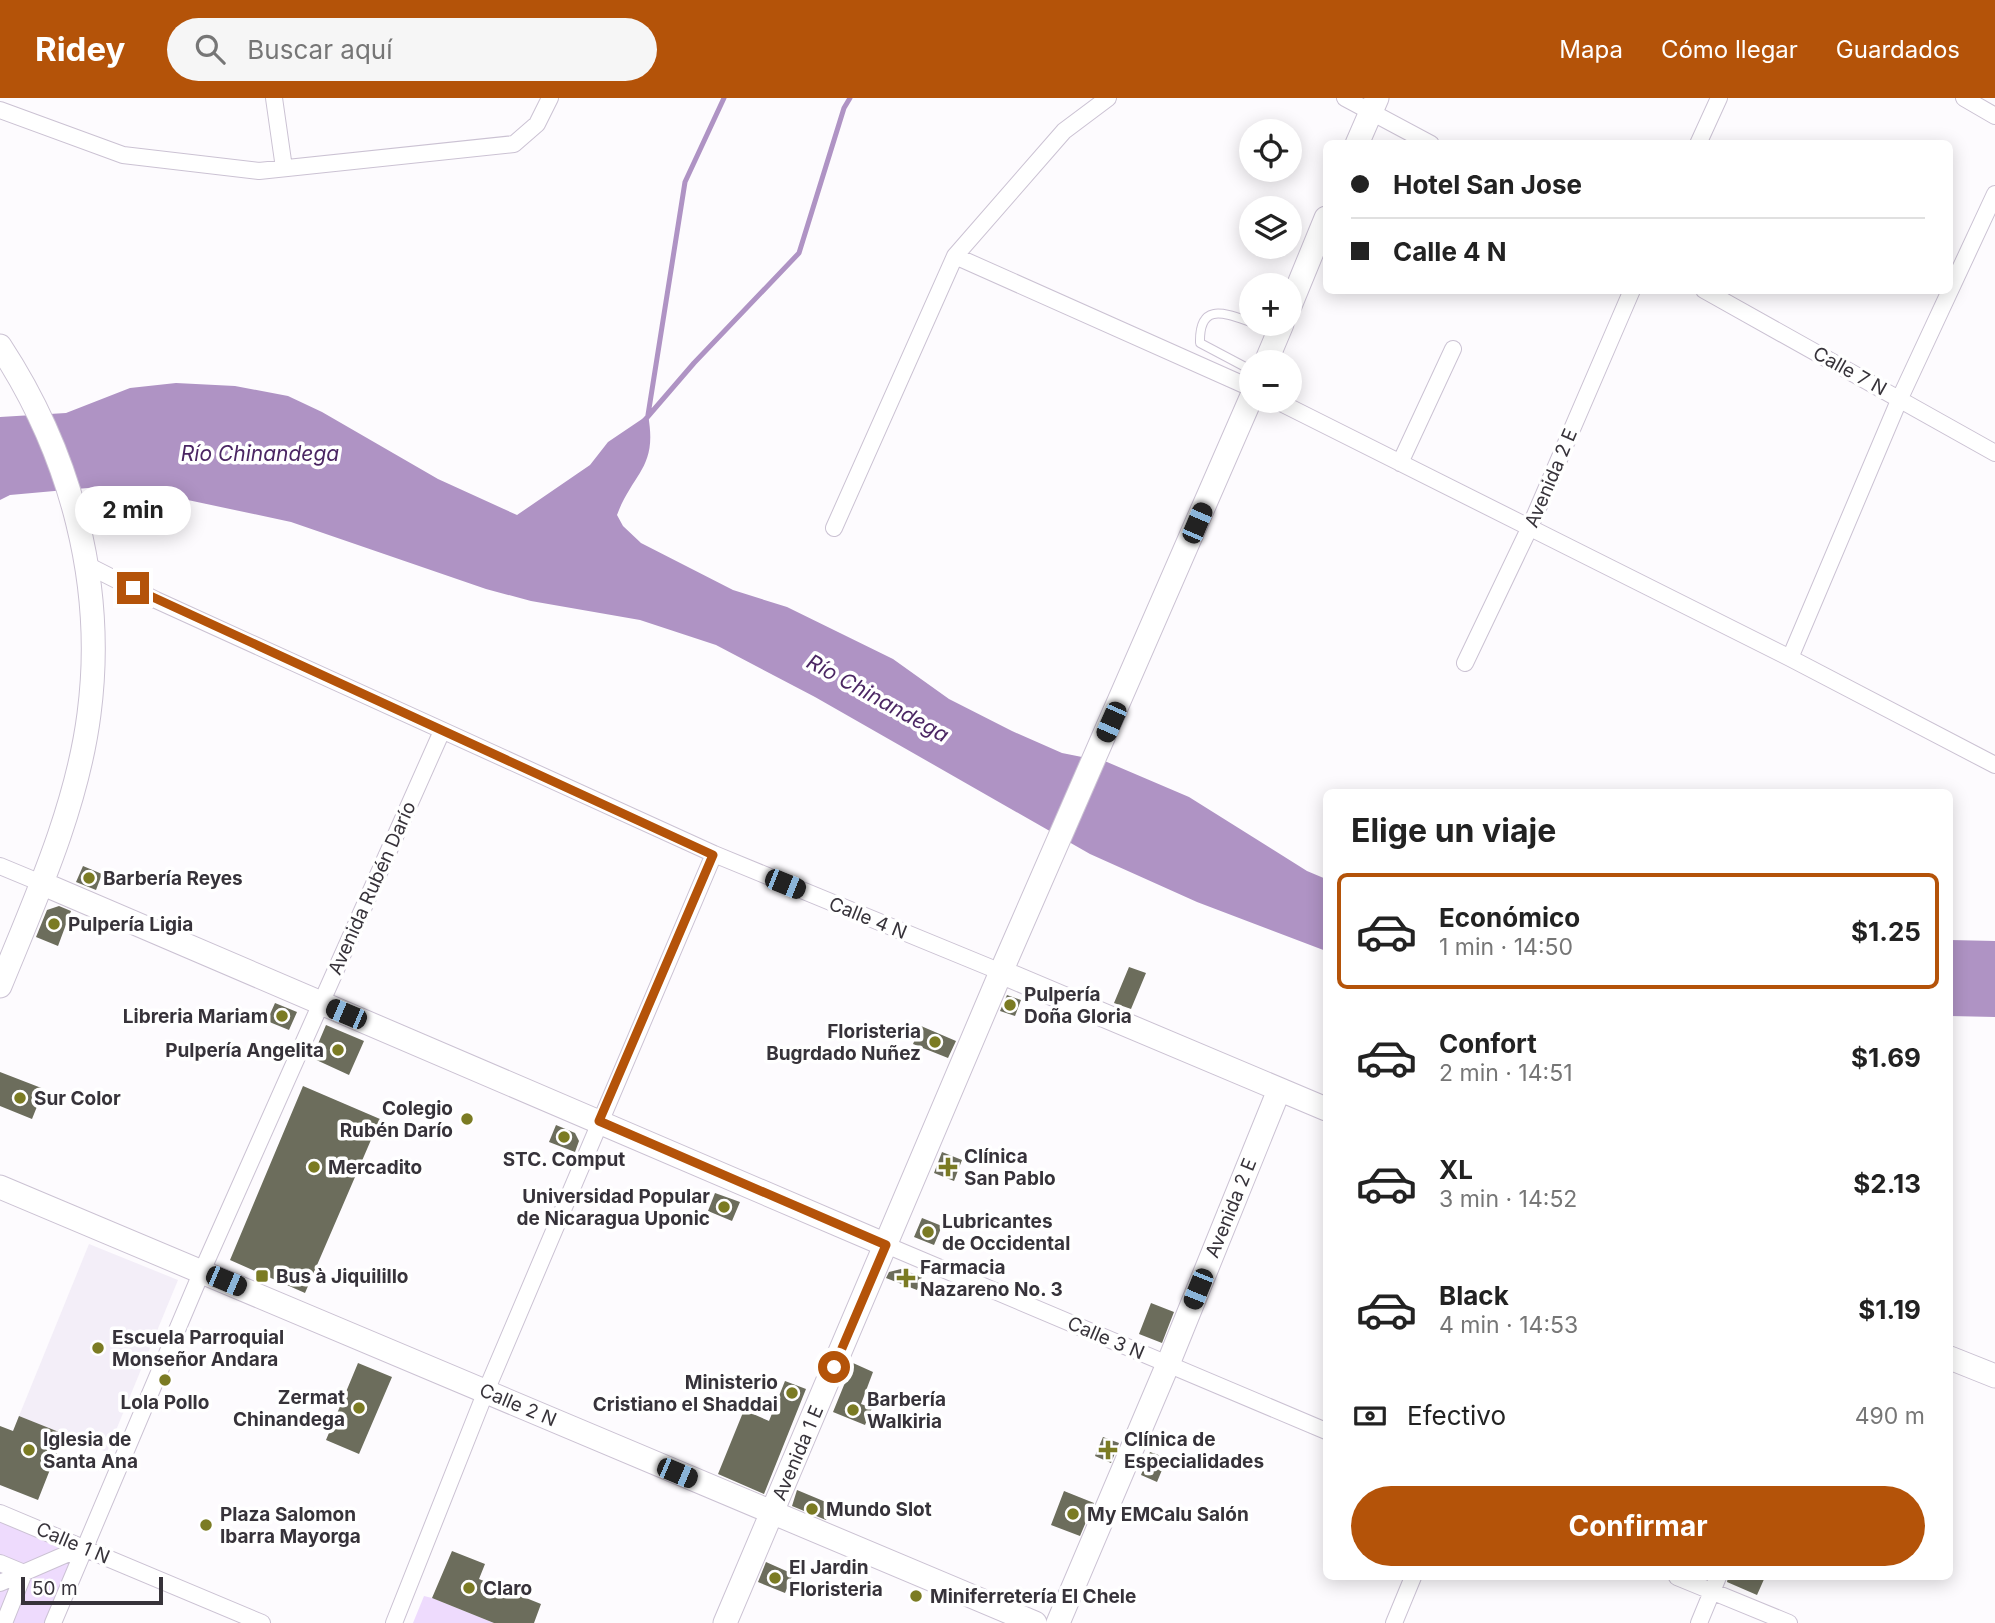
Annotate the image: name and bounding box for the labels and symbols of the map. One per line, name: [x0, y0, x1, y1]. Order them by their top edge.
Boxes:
street label: Calle 7 N: [1809, 341, 1891, 401]
street label: Avenida 2 E: [1520, 425, 1582, 531]
water label: Río Chinandega: [181, 441, 339, 466]
callout: 2 min: [75, 486, 191, 536]
car: [1180, 500, 1215, 546]
route end: [117, 572, 149, 604]
water label: Río Chinandega: [803, 649, 953, 747]
car: [1093, 699, 1130, 745]
street label: Avenida Rubén Darío: [323, 798, 421, 978]
car: [762, 866, 809, 902]
place label: Barbería Reyes: [103, 867, 243, 890]
marker: Barbería Reyes: [81, 870, 97, 886]
street label: Calle 4 N: [826, 892, 910, 944]
place label: Pulpería Ligia: [68, 913, 193, 936]
marker: Pulpería Ligia: [46, 916, 62, 932]
place label: Pulpería Doña Gloria: [1024, 983, 1132, 1028]
car: [323, 996, 370, 1032]
marker: Pulpería Doña Gloria: [1002, 997, 1018, 1013]
place label: Libreria Mariam: [123, 1005, 268, 1028]
marker: Libreria Mariam: [274, 1008, 290, 1024]
place label: Floristeria Bugrdado Nuñez: [766, 1020, 921, 1065]
marker: Floristeria Bugrdado Nuñez: [927, 1034, 943, 1050]
place label: Pulpería Angelita: [165, 1039, 324, 1062]
marker: Pulpería Angelita: [330, 1042, 346, 1058]
place label: Sur Color: [34, 1087, 121, 1110]
marker: Sur Color: [12, 1090, 28, 1106]
place label: Colegio Rubén Darío: [340, 1097, 453, 1142]
marker: Colegio Rubén Darío: [459, 1111, 475, 1127]
marker: STC. Comput: [556, 1129, 572, 1145]
place label: Clínica San Pablo: [964, 1145, 1056, 1190]
place label: STC. Comput: [503, 1148, 625, 1171]
street label: Avenida 2 E: [1201, 1155, 1261, 1261]
place label: Mercadito: [328, 1156, 422, 1179]
marker: Clínica San Pablo: [938, 1157, 958, 1177]
marker: Mercadito: [306, 1159, 322, 1175]
place label: Universidad Popular de Nicaragua Uponic: [517, 1185, 710, 1230]
marker: Universidad Popular de Nicaragua Uponic: [716, 1199, 732, 1215]
place label: Lubricantes de Occidental: [942, 1210, 1070, 1255]
marker: Lubricantes de Occidental: [920, 1224, 936, 1240]
place label: Farmacia Nazareno No. 3: [920, 1256, 1063, 1301]
car: [203, 1263, 250, 1299]
place label: Bus à Jiquilillo: [276, 1265, 409, 1288]
car: [1181, 1266, 1216, 1312]
marker: Bus à Jiquilillo: [254, 1268, 270, 1284]
marker: Farmacia Nazareno No. 3: [898, 1270, 914, 1286]
street label: Calle 3 N: [1064, 1311, 1148, 1365]
place label: Escuela Parroquial Monseñor Andara: [112, 1326, 284, 1371]
marker: Escuela Parroquial Monseñor Andara: [90, 1340, 106, 1356]
route start: [818, 1351, 850, 1383]
place label: Ministerio Cristiano el Shaddai: [593, 1371, 778, 1416]
marker: Lola Pollo: [157, 1372, 173, 1388]
street label: Calle 2 N: [476, 1379, 560, 1431]
marker: Ministerio Cristiano el Shaddai: [784, 1385, 800, 1401]
place label: Zermat Chinandega: [233, 1386, 345, 1431]
place label: Barbería Walkiria: [867, 1388, 946, 1433]
place label: Lola Pollo: [121, 1391, 209, 1414]
marker: Zermat Chinandega: [351, 1400, 367, 1416]
street label: Avenida 1 E: [768, 1402, 828, 1504]
marker: Barbería Walkiria: [845, 1402, 861, 1418]
place label: Iglesia de Santa Ana: [43, 1428, 138, 1473]
place label: Clínica de Especialidades: [1124, 1428, 1264, 1473]
marker: Clínica de Especialidades: [1098, 1440, 1118, 1460]
marker: Iglesia de Santa Ana: [21, 1442, 37, 1458]
car: [654, 1455, 701, 1491]
place label: Mundo Slot: [826, 1498, 932, 1521]
marker: Mundo Slot: [804, 1501, 820, 1517]
place label: Plaza Salomon Ibarra Mayorga: [220, 1503, 361, 1548]
place label: My EMCalu Salón: [1087, 1503, 1249, 1526]
marker: My EMCalu Salón: [1065, 1506, 1081, 1522]
street label: Calle 1 N: [33, 1517, 113, 1569]
marker: Plaza Salomon Ibarra Mayorga: [198, 1517, 214, 1533]
place label: El Jardin Floristeria: [789, 1556, 883, 1601]
marker: El Jardin Floristeria: [767, 1570, 783, 1586]
scale bar: [21, 1574, 163, 1606]
place label: Claro: [483, 1577, 532, 1600]
marker: Claro: [461, 1580, 477, 1596]
place label: Miniferretería El Chele: [930, 1585, 1136, 1608]
marker: Miniferretería El Chele: [908, 1588, 924, 1604]

